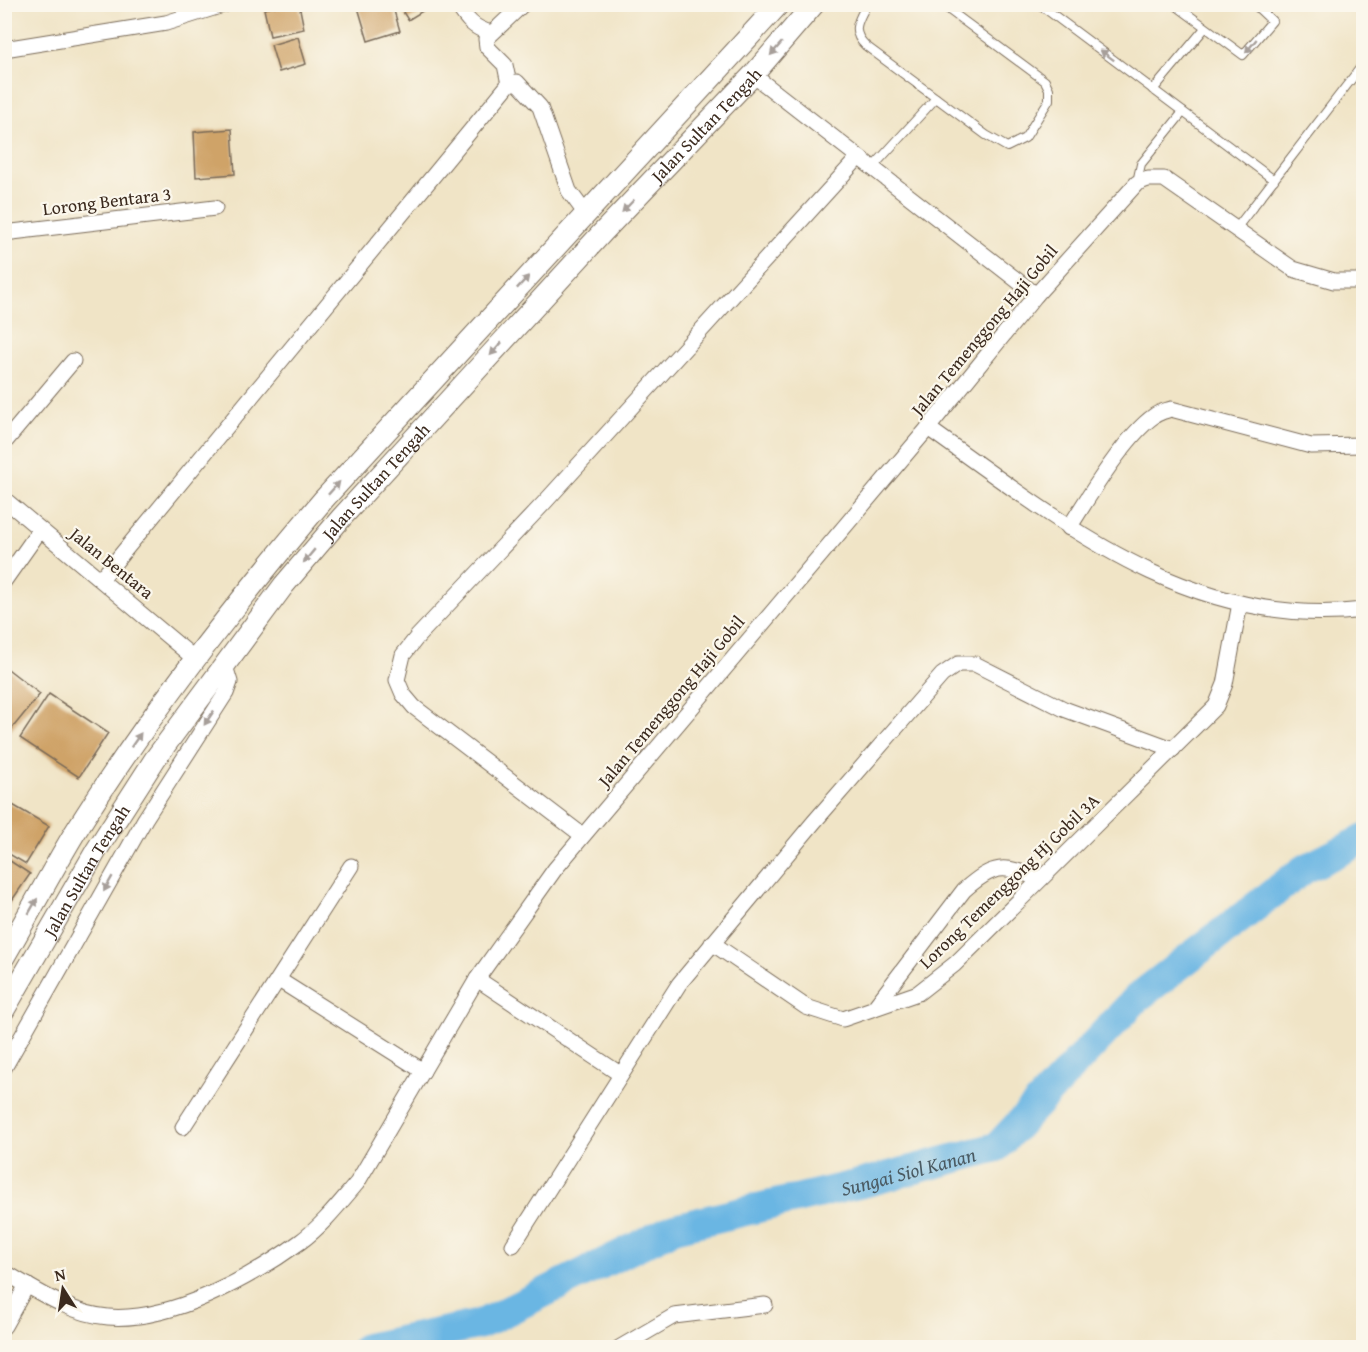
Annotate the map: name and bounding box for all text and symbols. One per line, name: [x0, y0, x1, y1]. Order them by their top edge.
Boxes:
one-way arrow: [1245, 38, 1258, 54]
one-way arrow: [770, 41, 783, 56]
one-way arrow: [1099, 50, 1114, 62]
street label: Jalan Sultan Tengah: [643, 61, 767, 190]
street label: Lorong Bentara 3: [41, 180, 173, 222]
one-way arrow: [621, 199, 635, 214]
street label: Jalan Temenggong Haji Gobil: [903, 238, 1064, 423]
one-way arrow: [516, 275, 529, 290]
one-way arrow: [489, 342, 503, 357]
street label: Jalan Sultan Tengah: [314, 416, 436, 547]
one-way arrow: [327, 481, 340, 496]
street label: Jalan Bentara: [63, 519, 160, 606]
one-way arrow: [303, 548, 316, 563]
street label: Jalan Temenggong Haji Gobil: [590, 609, 751, 794]
one-way arrow: [204, 710, 215, 726]
one-way arrow: [130, 733, 142, 749]
street label: Lorong Temenggong Hj Gobil 3A: [913, 787, 1105, 975]
street label: Jalan Sultan Tengah: [35, 799, 136, 943]
one-way arrow: [103, 876, 113, 893]
one-way arrow: [28, 898, 39, 914]
water label: Sungai Siol Kanan: [838, 1139, 979, 1202]
north arrow: [33, 1259, 93, 1319]
text: N: [52, 1261, 68, 1287]

